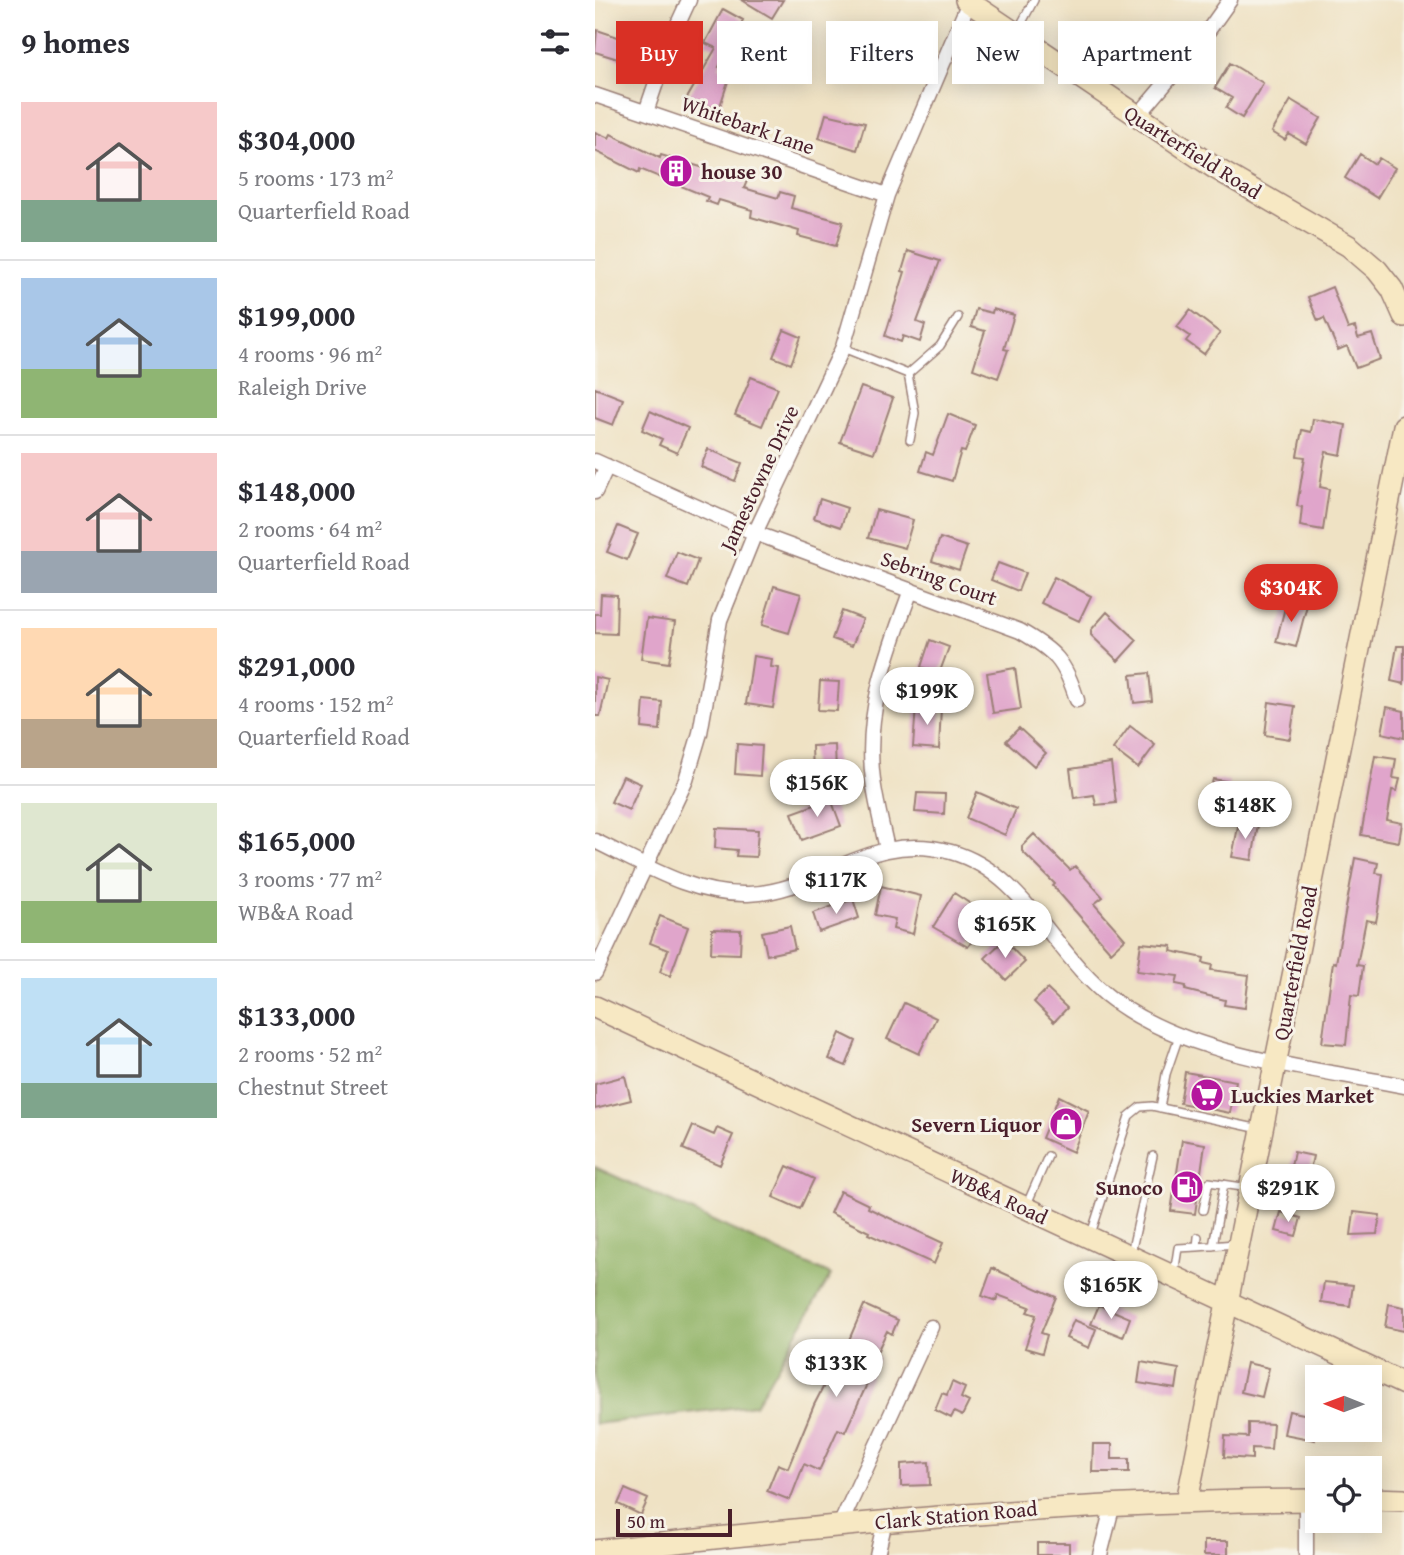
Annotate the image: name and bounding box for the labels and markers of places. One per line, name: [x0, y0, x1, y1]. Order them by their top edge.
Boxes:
building icon: house 30: [657, 152, 695, 190]
place label: house 30: [701, 156, 782, 187]
pin: $304K: [1242, 564, 1340, 624]
pin: $199K: [878, 668, 976, 727]
pin: $156K: [768, 760, 866, 819]
pin: $148K: [1196, 782, 1294, 841]
pin: $117K: [787, 856, 885, 916]
pin: $165K: [956, 900, 1054, 960]
supermarket icon: Luckies Market: [1188, 1076, 1226, 1114]
place label: Luckies Market: [1231, 1080, 1374, 1111]
shop icon: Severn Liquor: [1047, 1105, 1085, 1143]
place label: Severn Liquor: [911, 1109, 1042, 1140]
pin: $291K: [1239, 1164, 1337, 1224]
fuel station icon: Sunoco: [1168, 1168, 1206, 1206]
place label: Sunoco: [1095, 1172, 1163, 1203]
pin: $165K: [1062, 1262, 1160, 1321]
pin: $133K: [787, 1340, 885, 1399]

